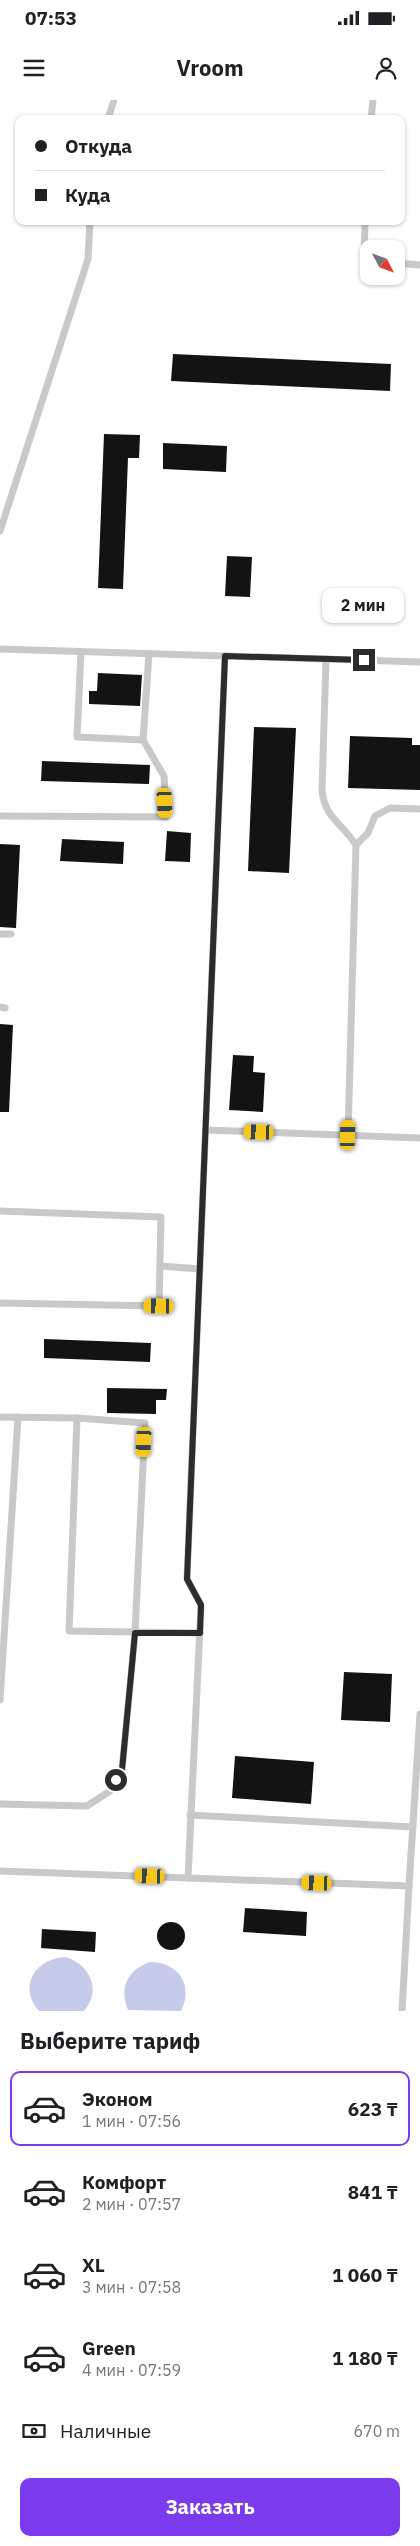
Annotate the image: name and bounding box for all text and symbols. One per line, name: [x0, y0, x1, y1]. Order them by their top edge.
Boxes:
text: 07:53: [25, 6, 77, 30]
text: Vroom: [176, 53, 244, 82]
icon: menu: [20, 54, 48, 82]
icon: person: [372, 54, 400, 82]
text: Откуда: [65, 134, 132, 158]
text: Куда: [65, 183, 110, 207]
north arrow: [360, 240, 405, 285]
map controls: [360, 240, 405, 285]
callout: 2 мин: [323, 588, 405, 622]
text: 2 мин: [341, 595, 385, 615]
route end: [353, 649, 375, 671]
car: [156, 788, 173, 818]
car: [340, 1120, 355, 1150]
car: [243, 1124, 274, 1140]
car: [143, 1298, 174, 1314]
car: [135, 1427, 152, 1457]
route start: [105, 1769, 127, 1791]
car: [134, 1868, 165, 1884]
car: [301, 1875, 332, 1891]
text: Выберите тариф: [20, 2026, 200, 2055]
icon: car: [22, 2086, 67, 2131]
text: Эконом: [82, 2087, 153, 2111]
text: 623 ₸: [348, 2097, 398, 2121]
text: 1 мин · 07:56: [82, 2111, 181, 2131]
icon: car: [22, 2169, 67, 2214]
text: Комфорт: [82, 2170, 166, 2194]
text: 841 ₸: [348, 2180, 398, 2204]
text: 2 мин · 07:57: [82, 2194, 181, 2214]
icon: car: [22, 2252, 67, 2297]
text: XL: [82, 2253, 105, 2277]
text: 1 060 ₸: [332, 2263, 398, 2287]
text: 3 мин · 07:58: [82, 2277, 181, 2297]
icon: car: [22, 2335, 67, 2380]
text: Green: [82, 2336, 136, 2360]
text: 1 180 ₸: [332, 2346, 398, 2370]
text: 4 мин · 07:59: [82, 2360, 181, 2380]
icon: cash: [20, 2417, 48, 2445]
text: Наличные: [60, 2419, 151, 2443]
text: 670 m: [353, 2421, 400, 2441]
button: Заказать: [20, 2478, 400, 2536]

